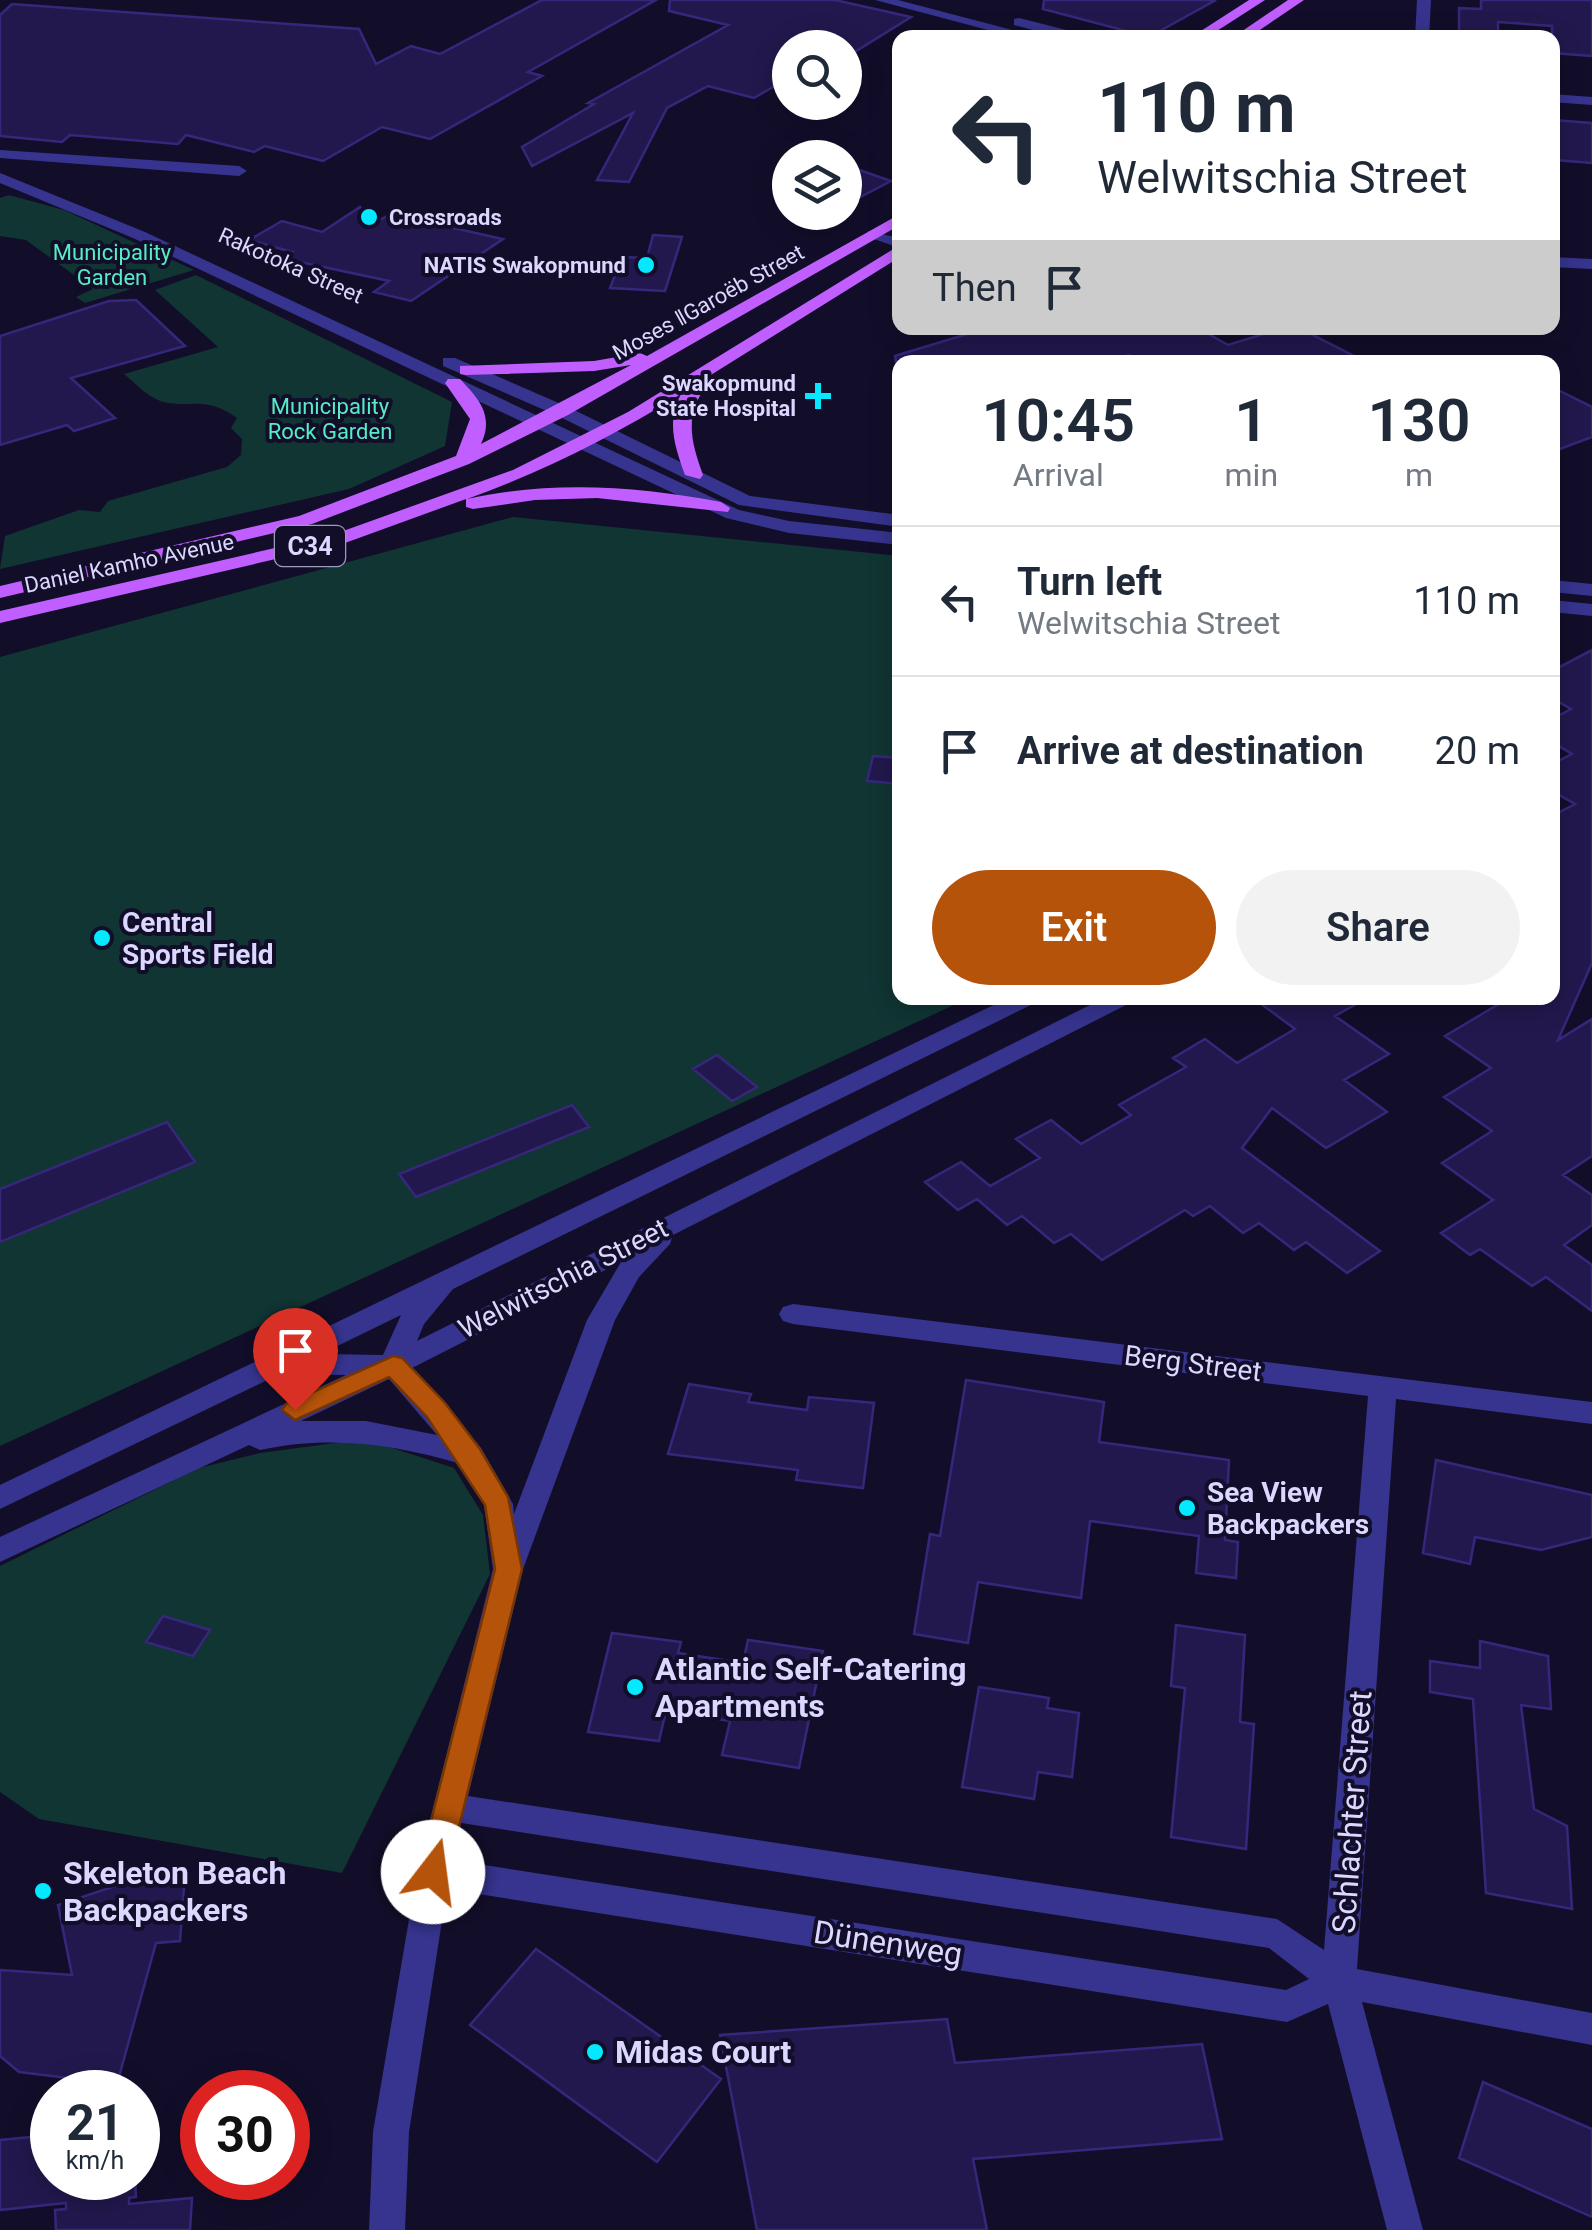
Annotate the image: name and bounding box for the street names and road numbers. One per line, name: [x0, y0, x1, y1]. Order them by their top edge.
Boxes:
street label: Rakotoka Street: [215, 222, 367, 308]
street label: Moses ǁGaroëb Street: [608, 239, 808, 365]
road number: C34: [275, 526, 345, 566]
street label: Daniel Kamho Avenue: [22, 529, 236, 598]
street label: Welwitschia Street: [453, 1211, 673, 1345]
street label: Berg Street: [1122, 1339, 1263, 1388]
street label: Schlachter Street: [1325, 1689, 1379, 1935]
street label: Dünenweg: [811, 1913, 965, 1973]

